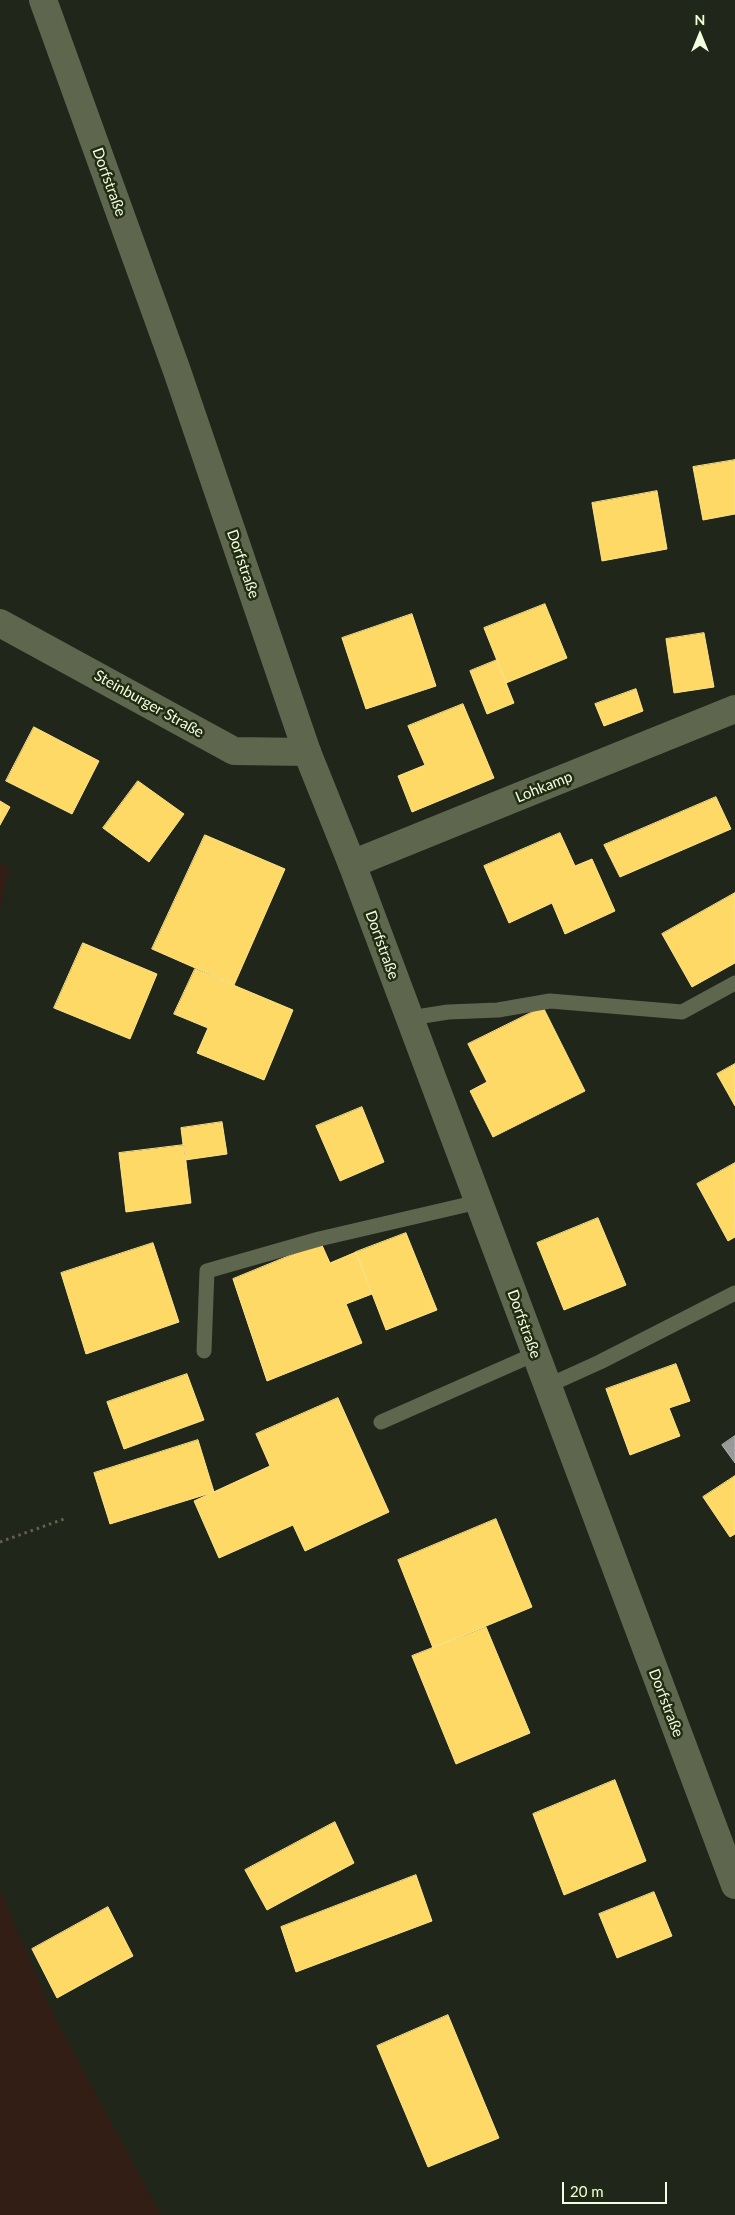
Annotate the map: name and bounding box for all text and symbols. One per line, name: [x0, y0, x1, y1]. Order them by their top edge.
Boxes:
north arrow: [675, 10, 725, 60]
text: N: [695, 11, 705, 28]
street label: Dorfstraße: [88, 145, 130, 219]
street label: Dorfstraße: [223, 527, 263, 601]
street label: Steinburger Straße: [91, 666, 207, 742]
street label: Lohkamp: [513, 767, 575, 807]
street label: Dorfstraße: [361, 908, 403, 982]
street label: Dorfstraße: [503, 1287, 545, 1361]
street label: Dorfstraße: [645, 1666, 687, 1740]
scale bar: [565, 2172, 670, 2204]
text: 20 m: [570, 2182, 604, 2200]

